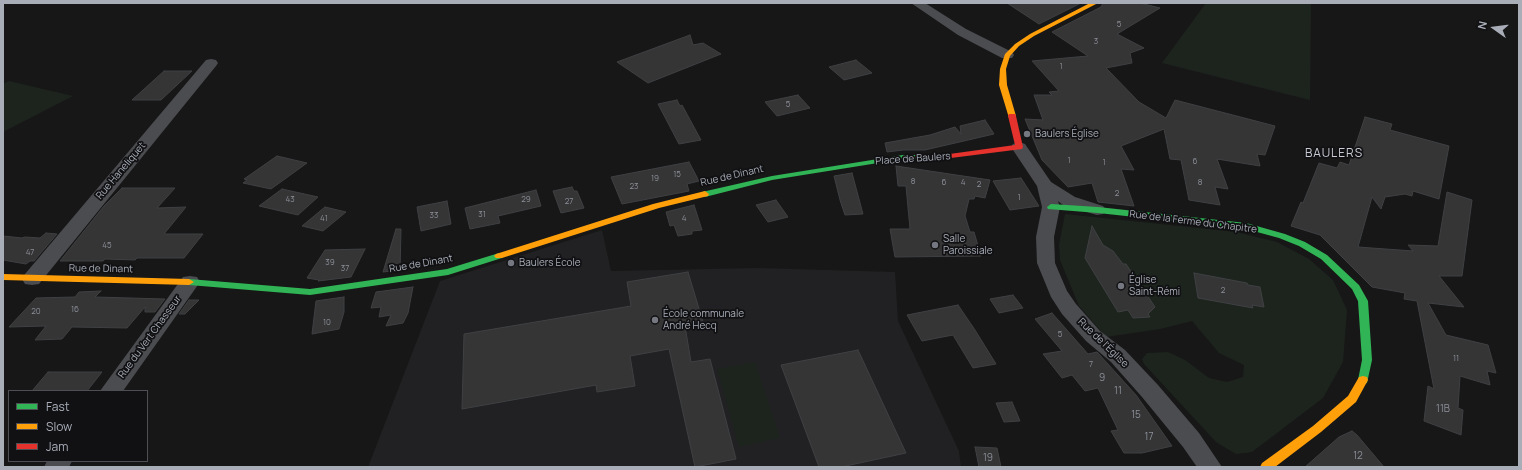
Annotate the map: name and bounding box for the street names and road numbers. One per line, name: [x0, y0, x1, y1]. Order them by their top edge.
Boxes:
street label: Rue Haneliquet: [94, 140, 148, 202]
street label: Place de Baulers: [875, 150, 951, 168]
street label: Rue de Dinant: [699, 163, 765, 189]
street label: Rue de la Ferme du Chapitre: [1128, 208, 1258, 236]
street label: Rue de Dinant: [388, 253, 454, 275]
street label: Rue de Dinant: [69, 262, 133, 276]
street label: Rue du Vert Chasseur: [116, 293, 184, 381]
street label: Rue de l'Église: [1075, 316, 1131, 370]

